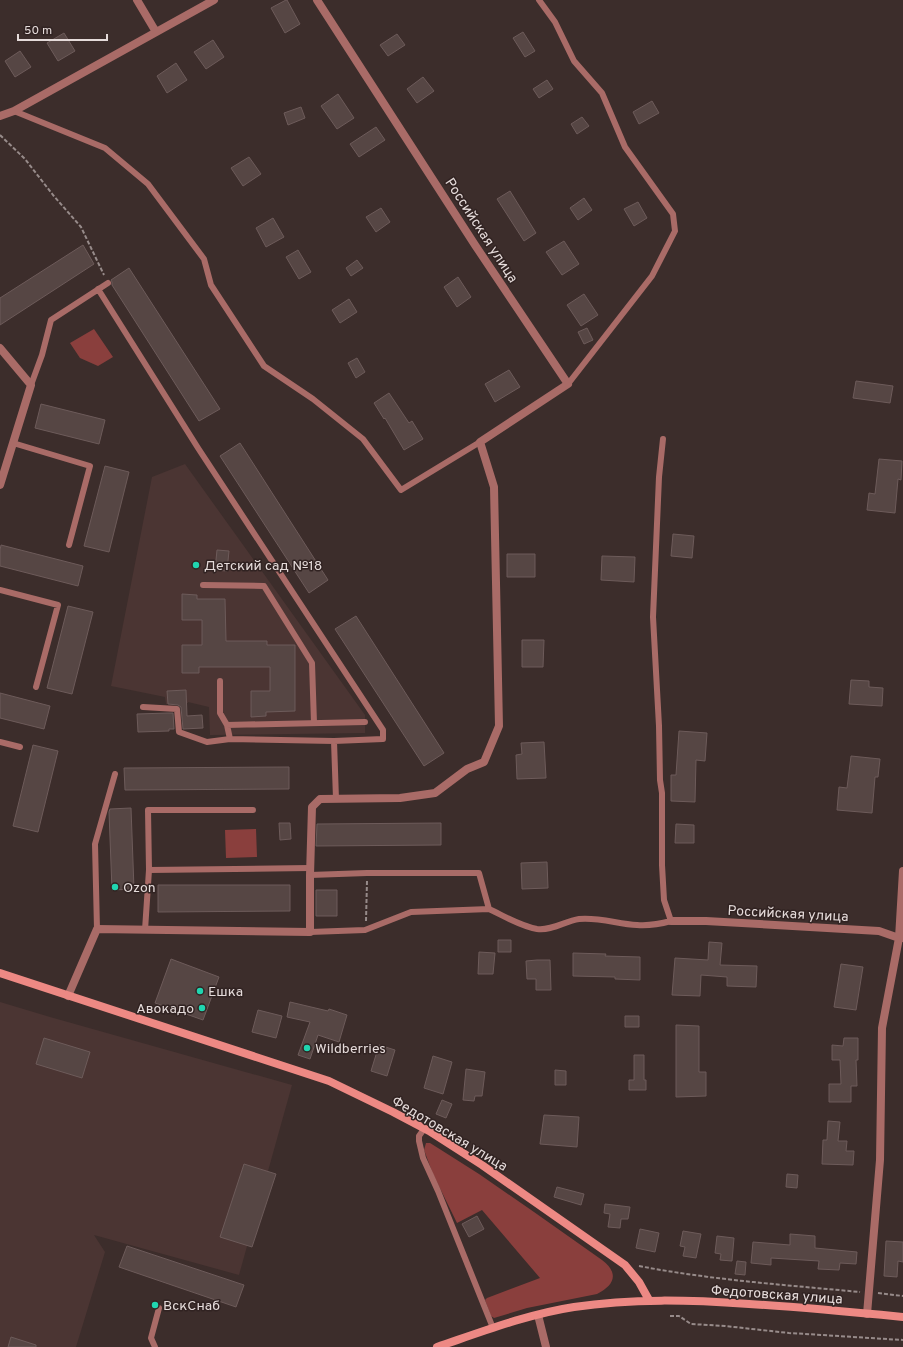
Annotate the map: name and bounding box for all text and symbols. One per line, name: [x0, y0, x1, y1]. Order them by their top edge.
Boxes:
scale bar: [18, 16, 107, 42]
text: 50 m: [24, 23, 52, 39]
street label: Российская улица: [441, 175, 521, 286]
place label: Детский сад №18: [204, 558, 322, 575]
marker: Детский сад №18: [191, 560, 201, 570]
place label: Ozon: [123, 880, 156, 897]
marker: Ozon: [110, 882, 120, 892]
street label: Российская улица: [727, 903, 849, 926]
place label: Ешка: [208, 984, 243, 1001]
marker: Ешка: [195, 986, 205, 996]
place label: Авокадо: [136, 1001, 194, 1018]
marker: Авокадо: [197, 1003, 207, 1013]
place label: Wildberries: [315, 1041, 386, 1058]
marker: Wildberries: [302, 1043, 312, 1053]
street label: Федотовская улица: [388, 1093, 510, 1176]
street label: Федотовская улица: [711, 1282, 843, 1309]
place label: ВскСнаб: [163, 1298, 220, 1315]
marker: ВскСнаб: [150, 1300, 160, 1310]

